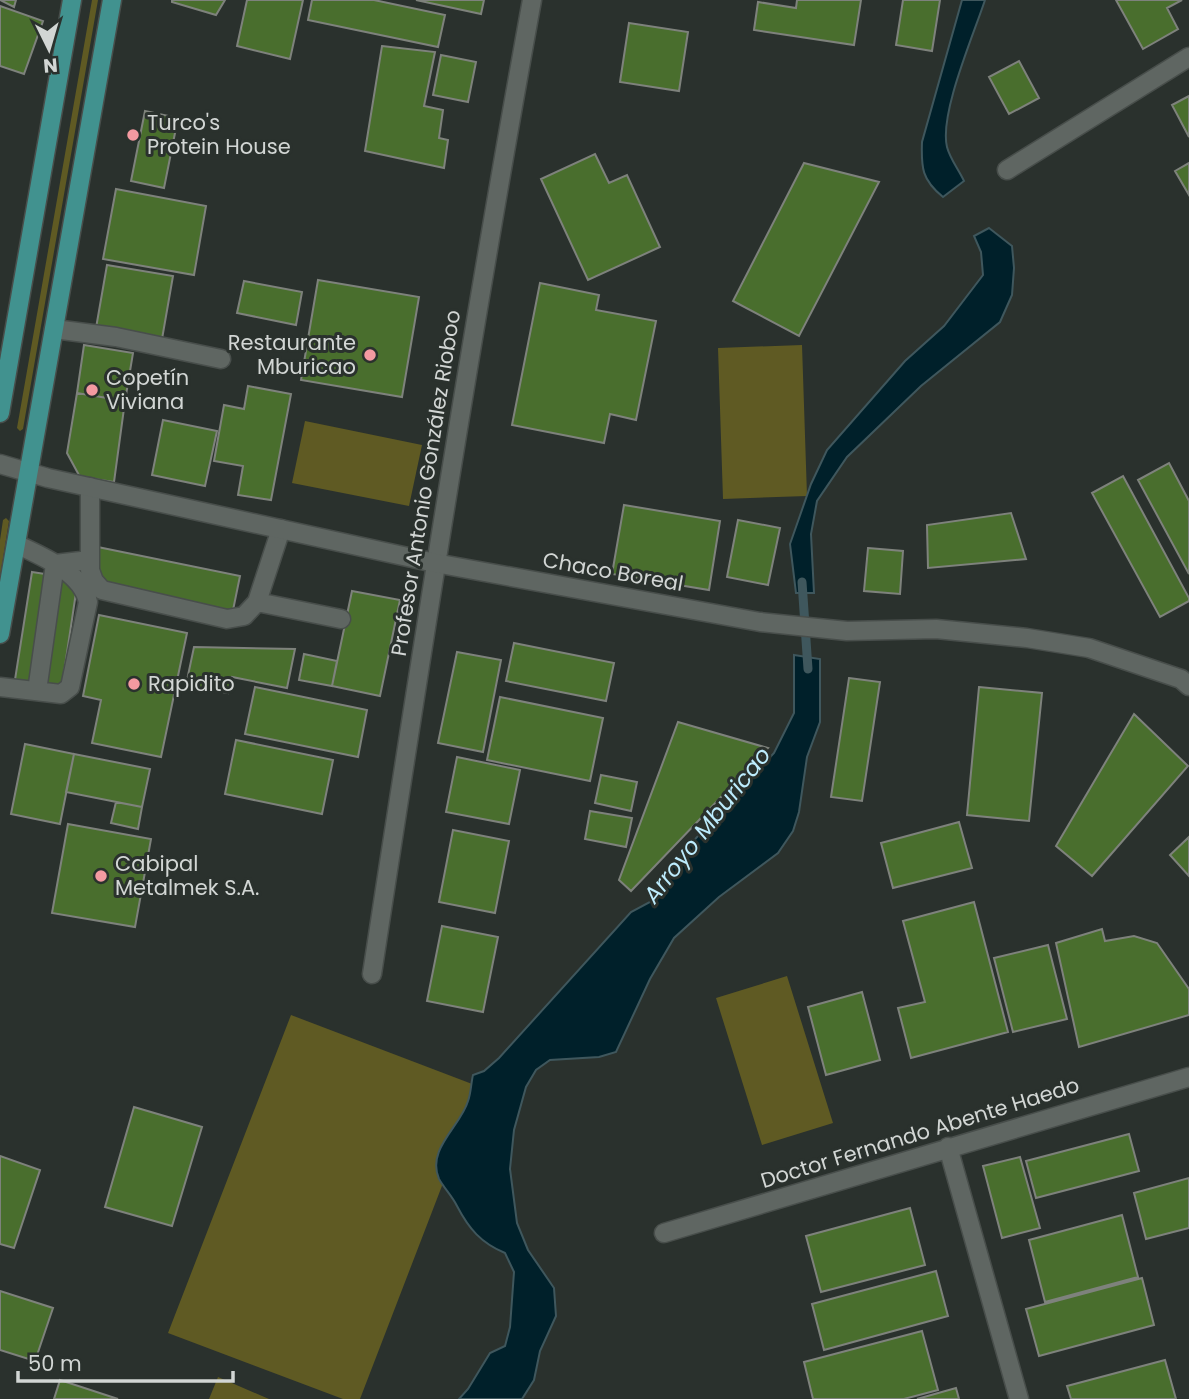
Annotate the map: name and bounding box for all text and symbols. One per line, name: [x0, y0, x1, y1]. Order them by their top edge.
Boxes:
north arrow: [14, 14, 84, 84]
text: N: [42, 51, 59, 80]
place label: Turco's Protein House: [147, 108, 291, 161]
marker: Turco's Protein House: [125, 127, 141, 143]
street label: Profesor Antonio González Rioboo: [384, 308, 467, 658]
place label: Restaurante Mburicao: [228, 328, 356, 381]
marker: Restaurante Mburicao: [362, 347, 378, 363]
place label: Copetín Viviana: [106, 363, 189, 416]
marker: Copetín Viviana: [84, 382, 100, 398]
street label: Chaco Boreal: [541, 545, 686, 598]
place label: Rapidito: [148, 669, 235, 698]
marker: Rapidito: [126, 676, 142, 692]
water label: Arroyo Mburicao: [635, 740, 778, 911]
place label: Cabipal Metalmek S.A.: [115, 849, 259, 902]
marker: Cabipal Metalmek S.A.: [93, 868, 109, 884]
street label: Doctor Fernando Abente Haedo: [757, 1070, 1083, 1195]
scale bar: [18, 1340, 233, 1384]
text: 50 m: [28, 1349, 82, 1378]

